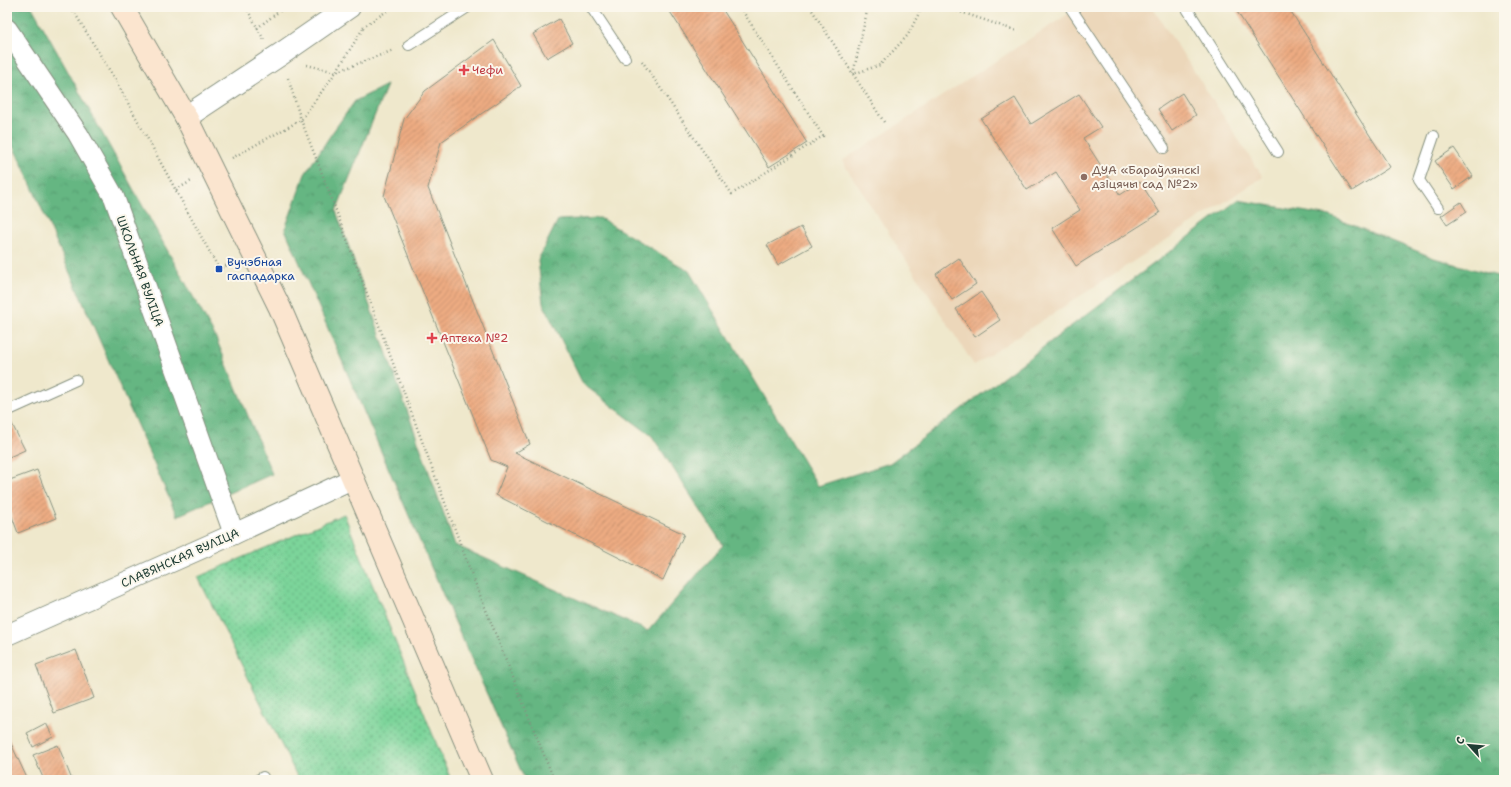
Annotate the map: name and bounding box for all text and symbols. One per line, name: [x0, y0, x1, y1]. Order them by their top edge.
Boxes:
place label: Чефи: [472, 62, 503, 78]
marker: Чефи: [459, 65, 469, 75]
place label: ДУА «Бараўлянскі дзіцячы сад №2»: [1092, 162, 1200, 192]
marker: ДУА «Бараўлянскі дзіцячы сад №2»: [1079, 172, 1089, 182]
street label: ШКОЛЬНАЯ ВУЛІЦА: [112, 213, 168, 329]
place label: Вучэбная гаспадарка: [227, 254, 295, 284]
marker: Вучэбная гаспадарка: [214, 264, 224, 274]
place label: Аптека №2: [440, 330, 509, 346]
marker: Аптека №2: [427, 333, 437, 343]
street label: СЛАВЯНСКАЯ ВУЛІЦА: [118, 525, 242, 591]
north arrow: [1449, 725, 1489, 765]
text: С: [1452, 734, 1469, 747]

